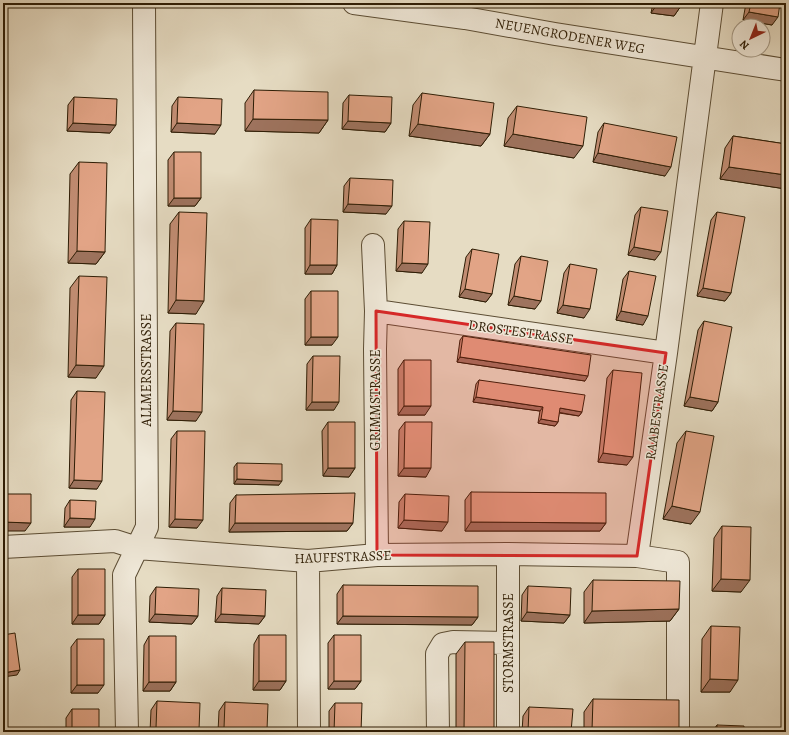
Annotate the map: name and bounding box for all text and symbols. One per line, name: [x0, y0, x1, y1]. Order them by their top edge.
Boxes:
street label: NEUENGRODENER WEG: [494, 13, 646, 59]
north arrow: [731, 18, 771, 58]
text: N: [736, 37, 753, 53]
street label: ALLMERSSTRASSE: [137, 313, 156, 428]
street label: DROSTESTRASSE: [467, 315, 575, 349]
street label: GRIMMSTRASSE: [366, 349, 385, 451]
street label: RAABESTRASSE: [641, 363, 673, 461]
street label: HAUFFSTRASSE: [294, 546, 392, 568]
street label: STORMSTRASSE: [499, 593, 518, 693]

